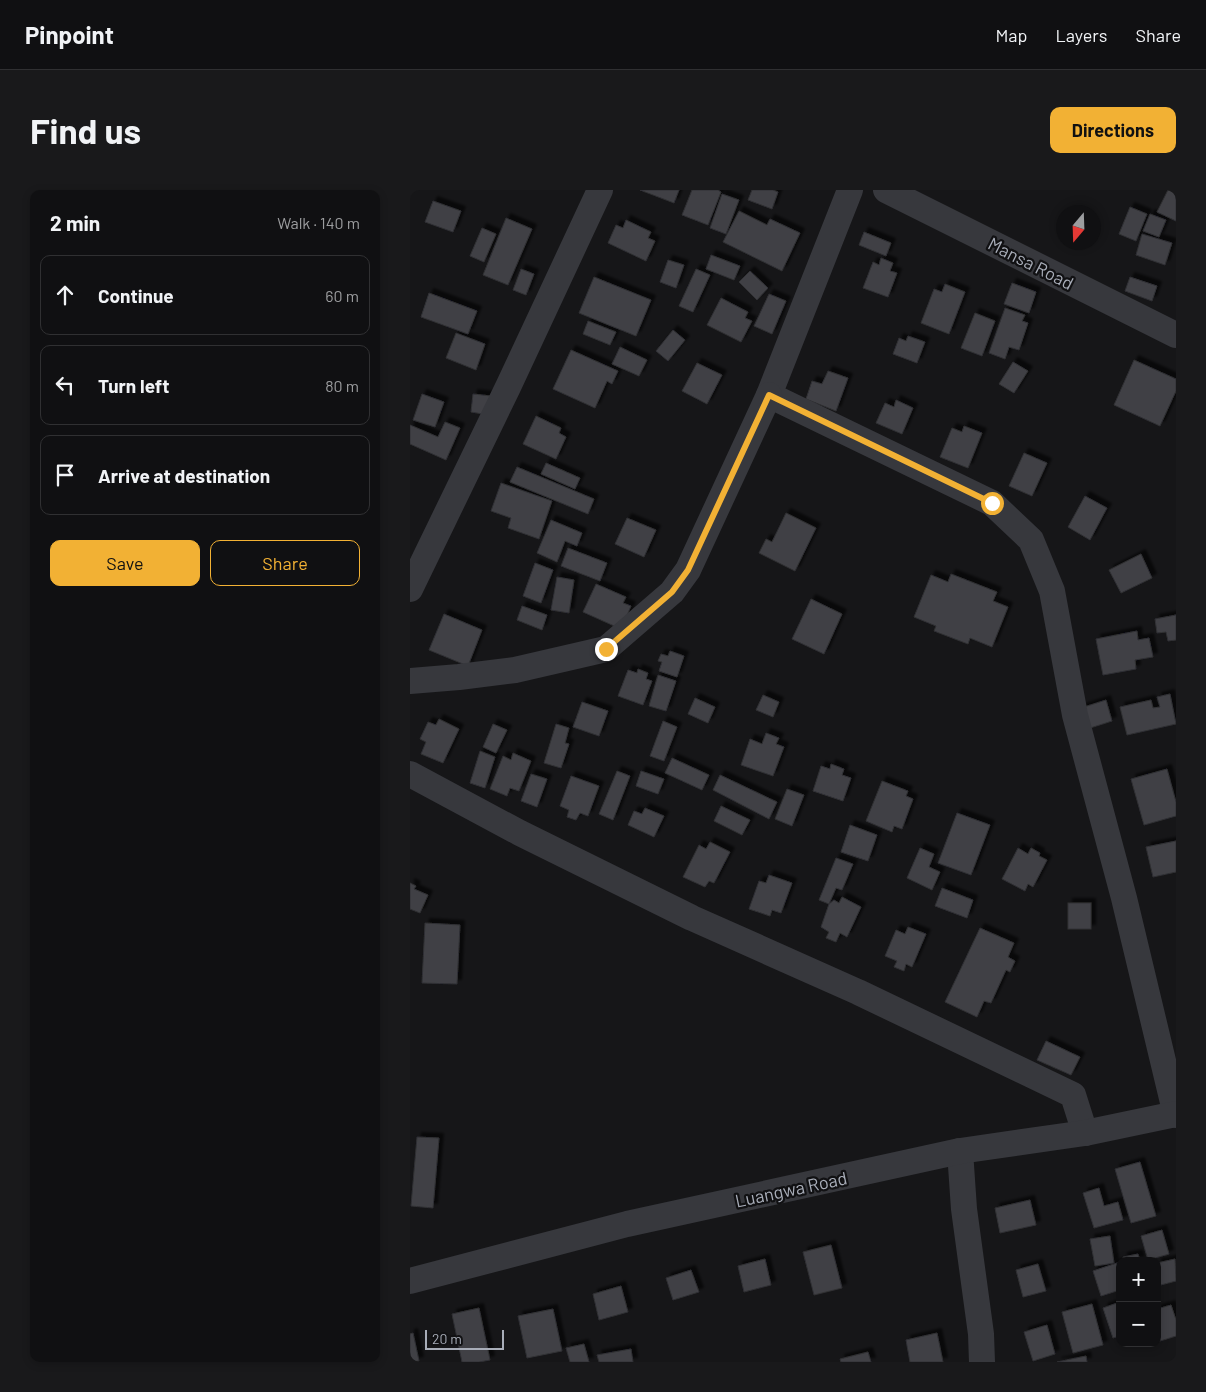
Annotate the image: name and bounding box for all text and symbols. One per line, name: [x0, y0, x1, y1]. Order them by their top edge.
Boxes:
text: Pinpoint: [25, 20, 114, 49]
text: Map: [995, 24, 1027, 46]
text: Layers: [1055, 24, 1108, 46]
text: Share: [1136, 24, 1181, 46]
button: Directions: [1050, 107, 1176, 153]
text: Find us: [30, 109, 141, 151]
north arrow: [1056, 205, 1101, 250]
text: 2 min: [50, 210, 100, 235]
text: Walk · 140 m: [277, 213, 360, 232]
street label: Mansa Road: [985, 232, 1077, 294]
icon: ahead: [51, 281, 79, 309]
text: Continue: [98, 284, 174, 307]
text: 60 m: [325, 286, 359, 305]
icon: left: [51, 371, 79, 399]
text: Turn left: [98, 374, 169, 397]
text: 80 m: [325, 376, 359, 395]
icon: arrive: [51, 461, 79, 489]
text: Arrive at destination: [98, 464, 270, 487]
route start: [981, 492, 1004, 515]
button: Save: [50, 540, 200, 586]
button: Share: [210, 540, 360, 586]
route end: [595, 638, 618, 661]
street label: Luangwa Road: [733, 1166, 849, 1212]
map controls: [1116, 1257, 1161, 1347]
button: +: [1116, 1257, 1161, 1302]
button: −: [1116, 1302, 1161, 1347]
scale bar: [425, 1327, 504, 1350]
text: 20 m: [432, 1330, 462, 1347]

